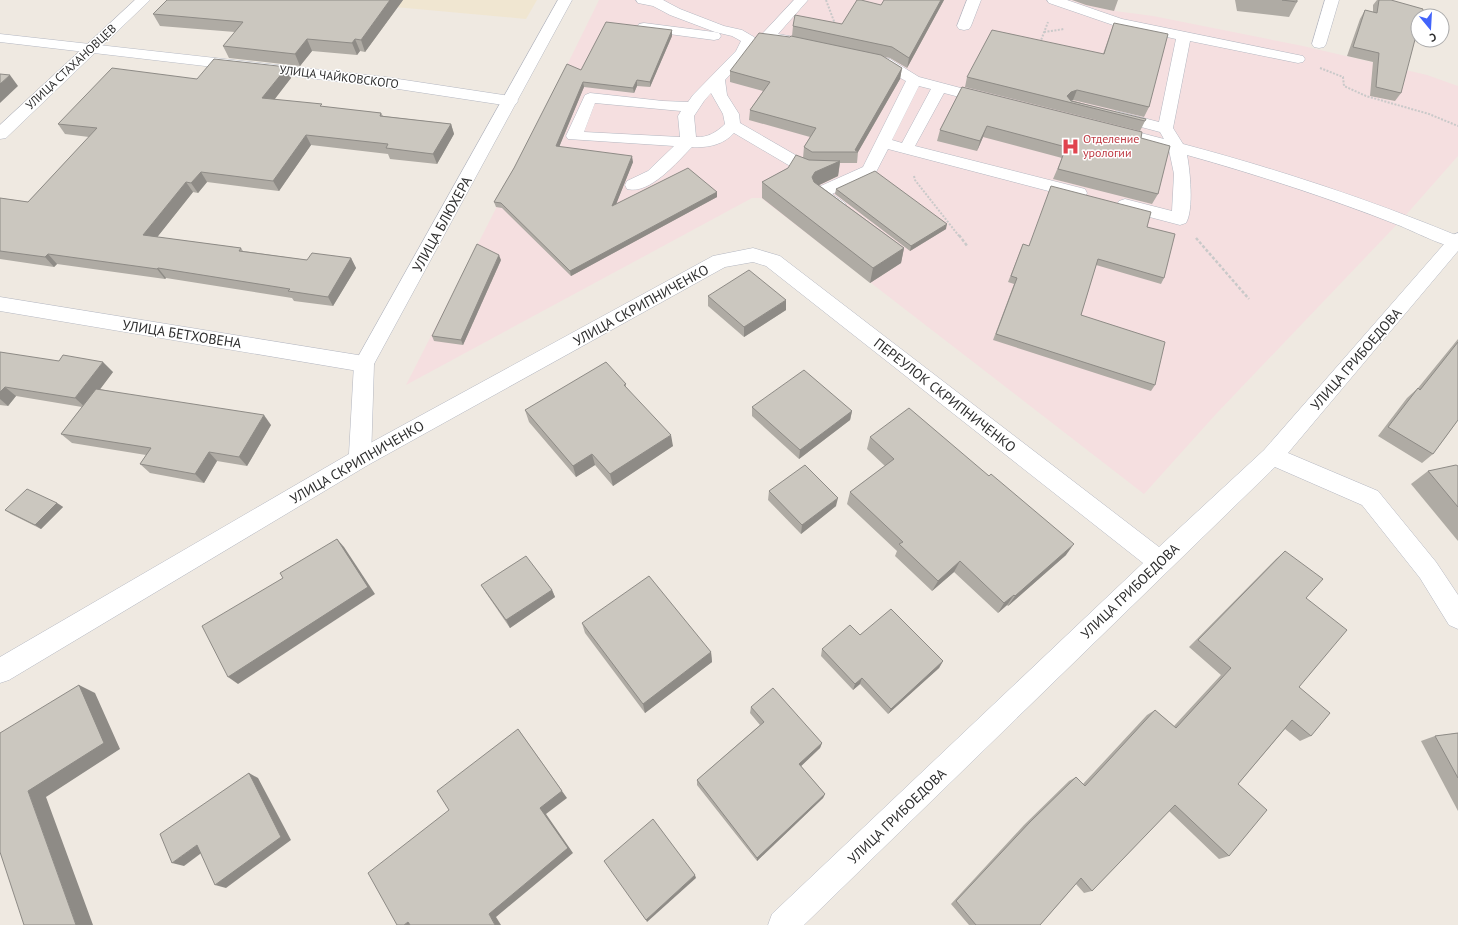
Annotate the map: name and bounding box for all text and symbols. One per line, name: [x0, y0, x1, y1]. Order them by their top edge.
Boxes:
north arrow: [1410, 8, 1450, 48]
street label: УЛИЦА СТАХАНОВЦЕВ: [22, 21, 119, 113]
text: С: [1428, 30, 1438, 45]
street label: УЛИЦА ЧАЙКОВСКОГО: [279, 62, 400, 91]
place label: Отделение урологии: [1083, 131, 1139, 160]
hospital icon: Отделение урологии: [1060, 136, 1080, 156]
street label: УЛИЦА БЛЮХЕРА: [408, 172, 476, 275]
street label: УЛИЦА СКРИПНИЧЕНКО: [570, 260, 712, 350]
street label: УЛИЦА ГРИБОЕДОВА: [1307, 303, 1406, 414]
street label: УЛИЦА БЕТХОВЕНА: [121, 316, 244, 352]
street label: ПЕРЕУЛОК СКРИПНИЧЕНКО: [870, 334, 1020, 456]
street label: УЛИЦА СКРИПНИЧЕНКО: [287, 416, 427, 508]
street label: УЛИЦА ГРИБОЕДОВА: [1077, 539, 1184, 643]
street label: УЛИЦА ГРИБОЕДОВА: [844, 764, 951, 868]

